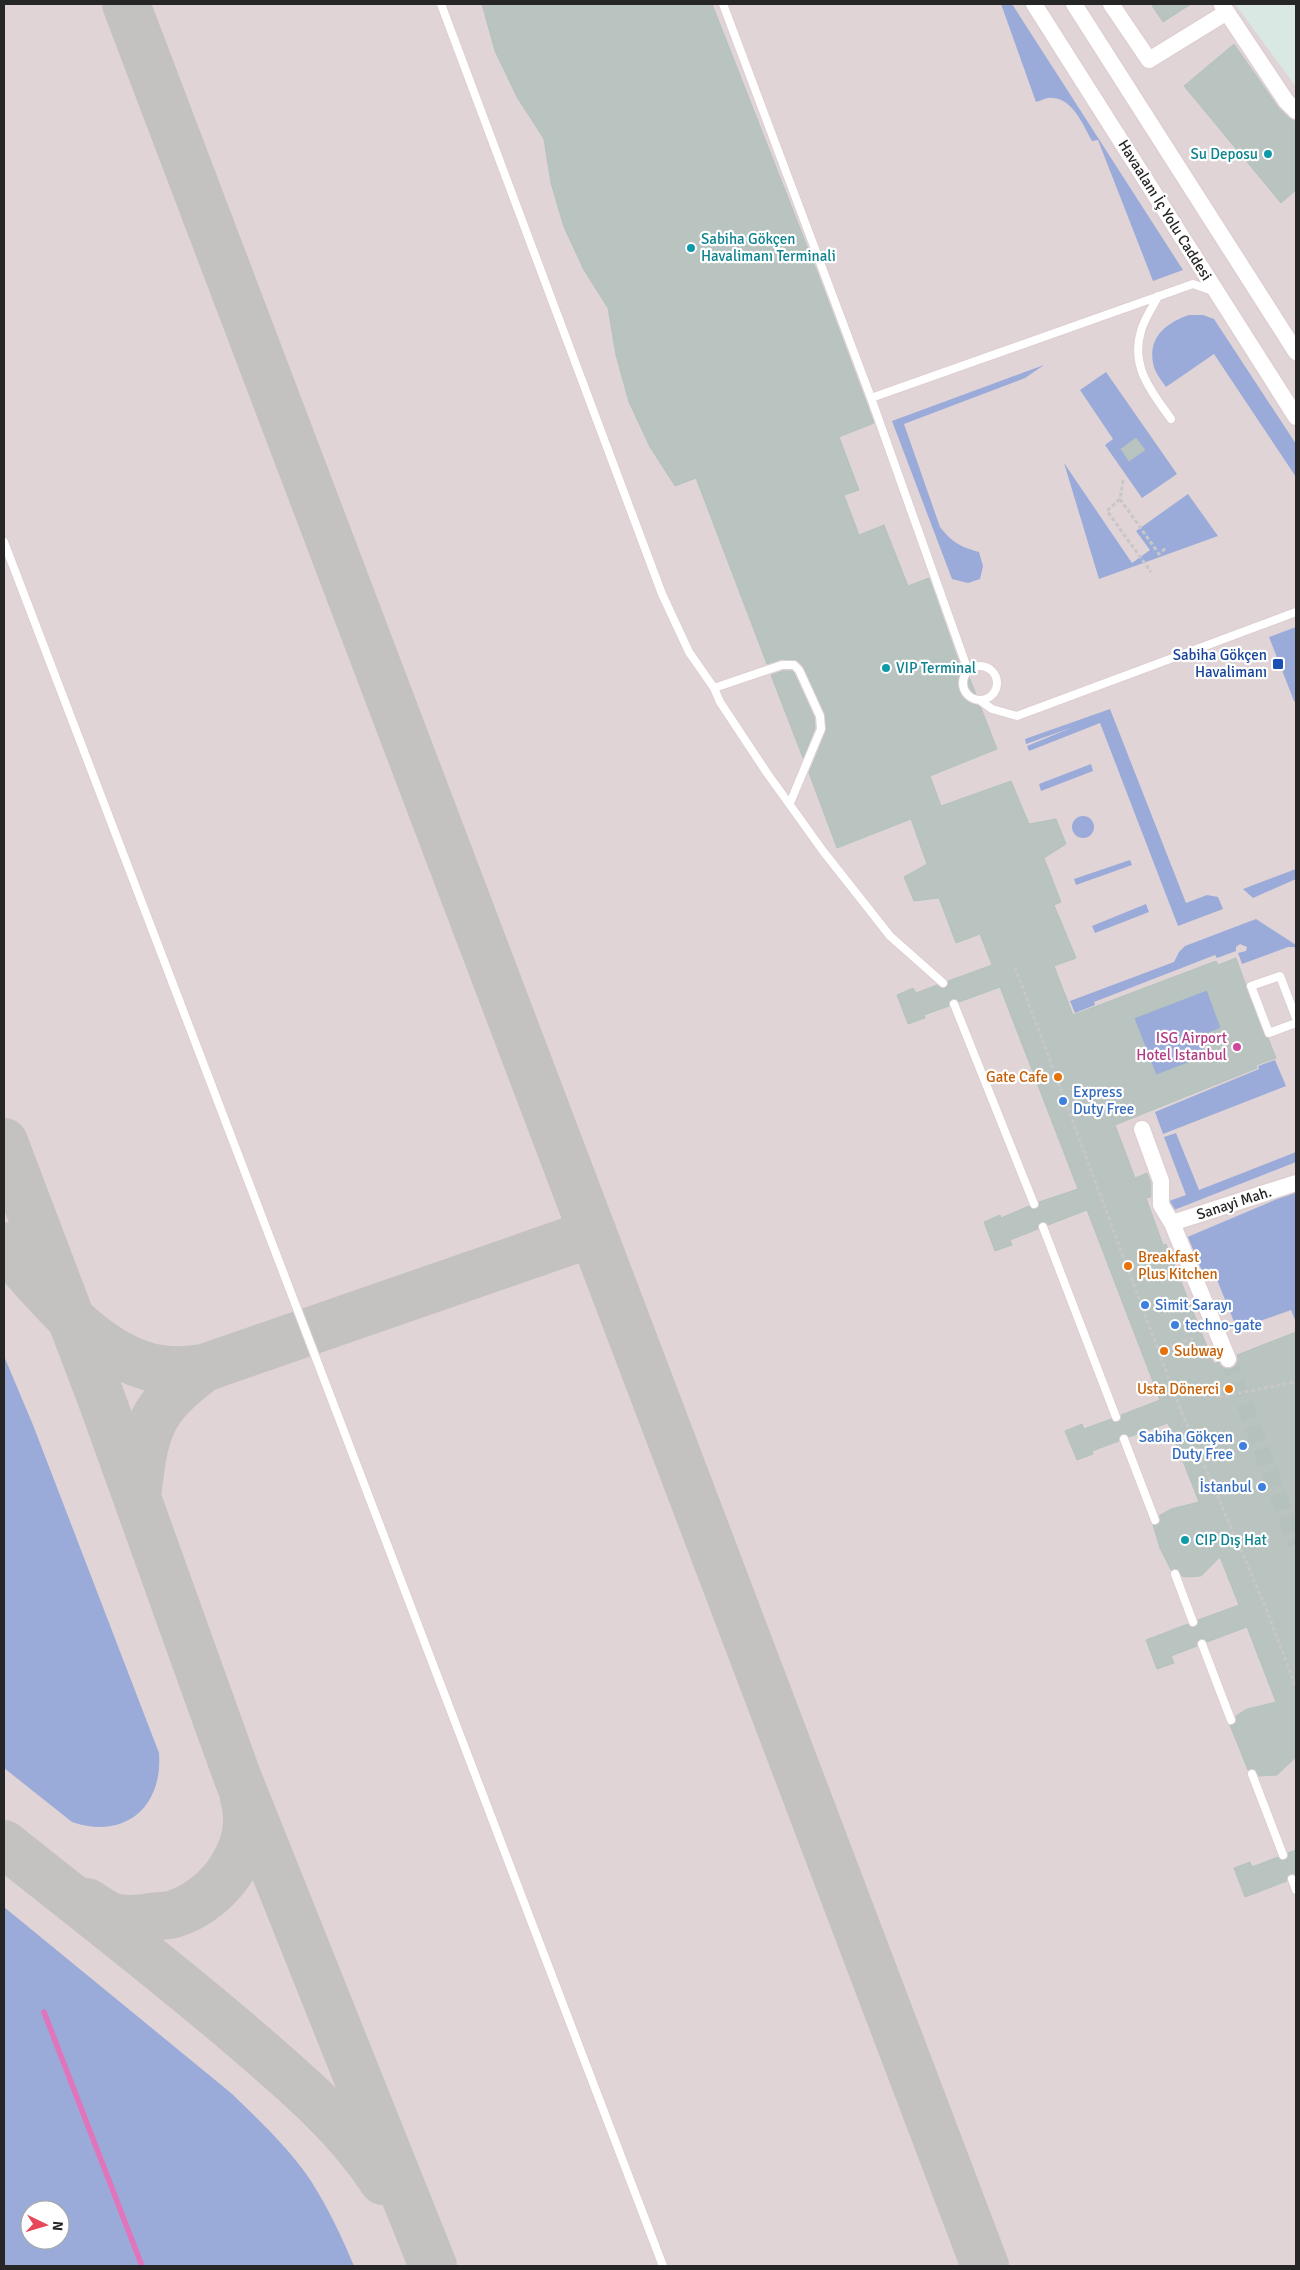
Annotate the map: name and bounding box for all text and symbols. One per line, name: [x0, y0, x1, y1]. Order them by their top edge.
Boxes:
street label: Havaalanı İç Yolu Caddesi: [1114, 136, 1216, 284]
place label: Su Deposu: [1190, 145, 1258, 163]
marker: Su Deposu: [1262, 148, 1274, 160]
place label: Sabiha Gökçen Havalimanı Terminali: [701, 230, 836, 265]
marker: Sabiha Gökçen Havalimanı Terminali: [685, 242, 697, 254]
place label: Sabiha Gökçen Havalimanı: [1173, 646, 1267, 681]
marker: Sabiha Gökçen Havalimanı: [1271, 657, 1285, 671]
place label: VIP Terminal: [896, 659, 976, 677]
marker: VIP Terminal: [880, 662, 892, 674]
place label: ISG Airport Hotel Istanbul: [1136, 1029, 1227, 1064]
marker: ISG Airport Hotel Istanbul: [1231, 1041, 1243, 1053]
place label: Gate Cafe: [986, 1068, 1048, 1086]
marker: Gate Cafe: [1052, 1071, 1064, 1083]
place label: Express Duty Free: [1073, 1083, 1134, 1118]
marker: Express Duty Free: [1057, 1095, 1069, 1107]
street label: Sanayi Mah.: [1194, 1182, 1274, 1224]
place label: Breakfast Plus Kitchen: [1138, 1248, 1218, 1283]
marker: Breakfast Plus Kitchen: [1122, 1260, 1134, 1272]
place label: Simit Sarayı: [1155, 1296, 1232, 1314]
marker: Simit Sarayı: [1139, 1299, 1151, 1311]
place label: techno-gate: [1185, 1316, 1262, 1334]
marker: techno-gate: [1169, 1319, 1181, 1331]
place label: Subway: [1174, 1342, 1224, 1360]
marker: Subway: [1158, 1345, 1170, 1357]
place label: Usta Dönerci: [1137, 1380, 1219, 1398]
marker: Usta Dönerci: [1223, 1383, 1235, 1395]
place label: Sabiha Gökçen Duty Free: [1139, 1428, 1233, 1463]
marker: Sabiha Gökçen Duty Free: [1237, 1440, 1249, 1452]
place label: İstanbul: [1199, 1478, 1252, 1496]
marker: İstanbul: [1256, 1481, 1268, 1493]
place label: CIP Dış Hat: [1195, 1531, 1267, 1549]
marker: CIP Dış Hat: [1179, 1534, 1191, 1546]
north arrow: [20, 2200, 70, 2250]
text: N: [49, 2220, 66, 2232]

